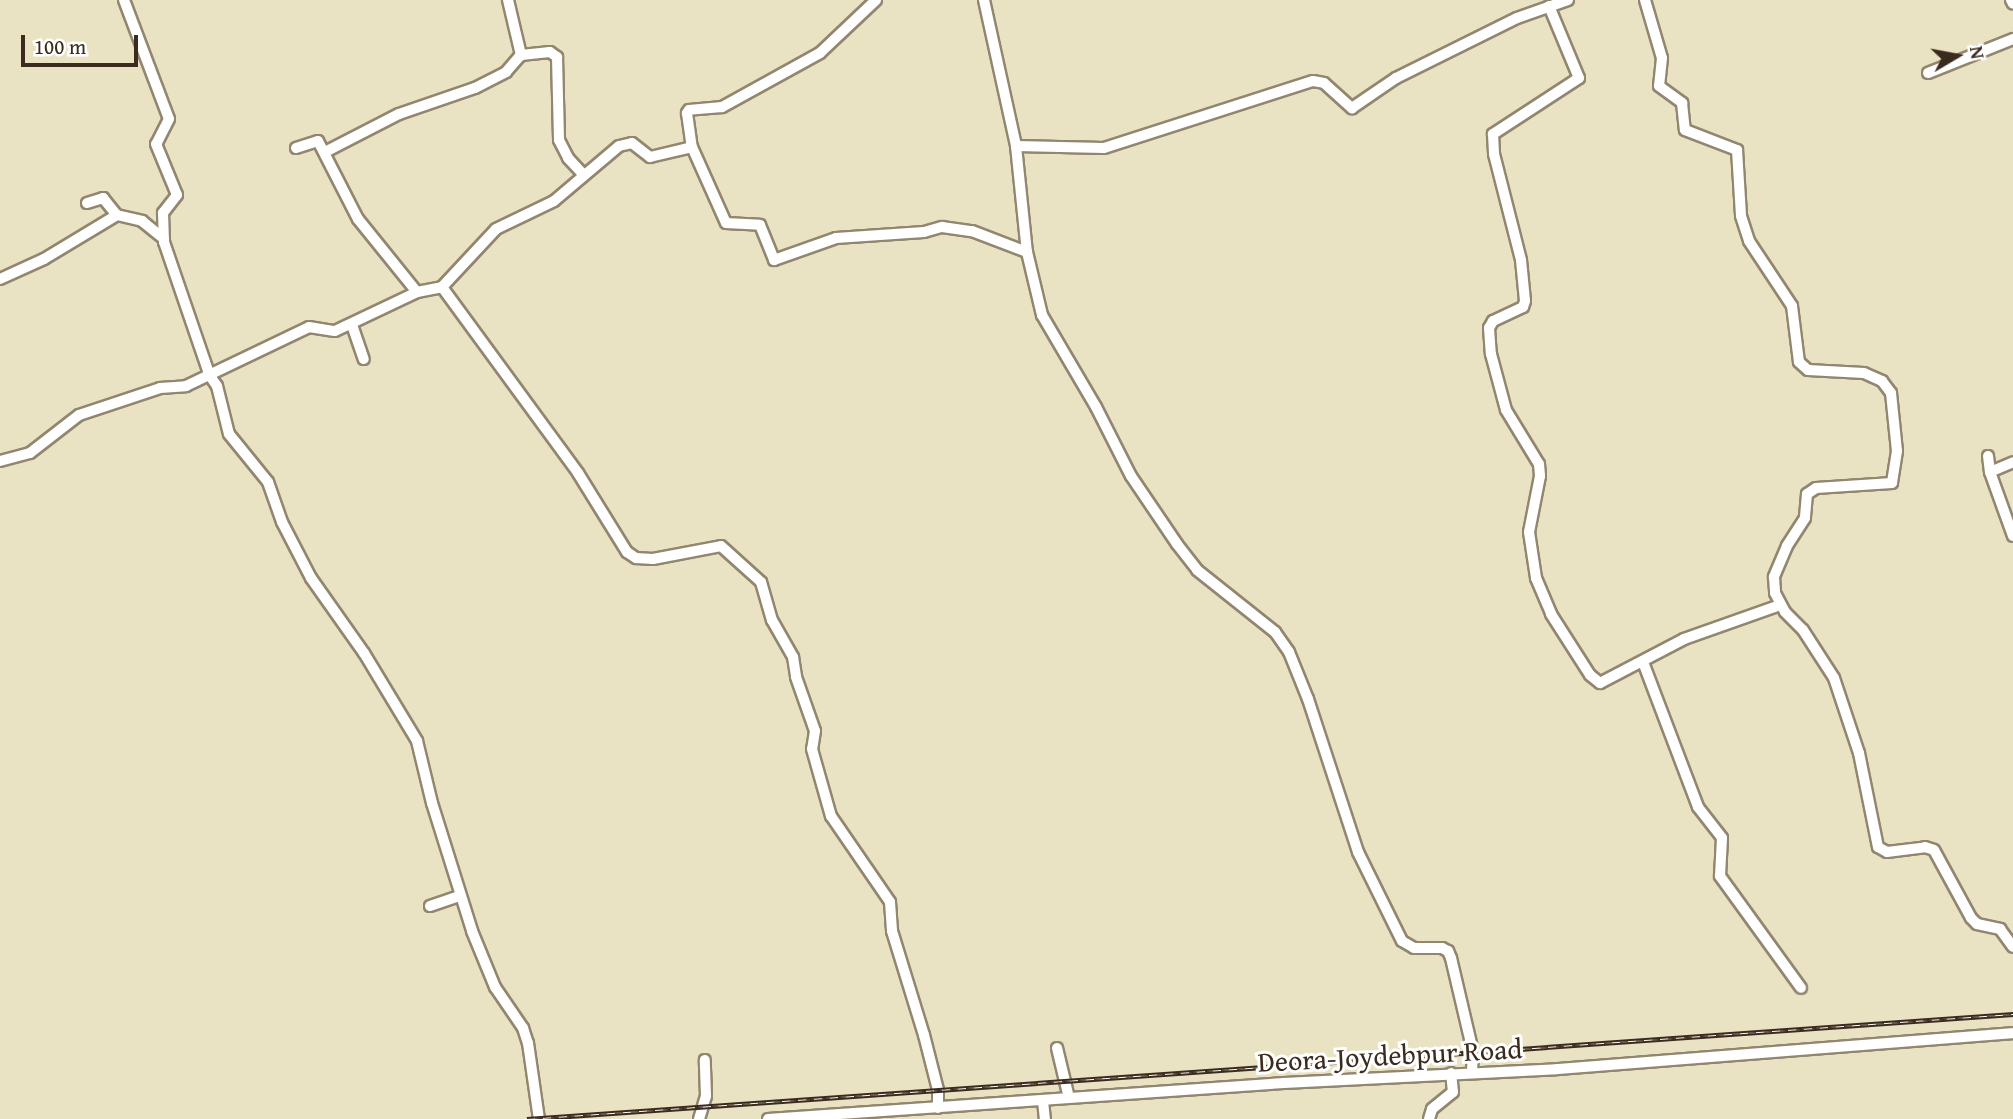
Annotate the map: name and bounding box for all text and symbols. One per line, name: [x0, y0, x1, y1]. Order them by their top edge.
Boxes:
scale bar: [24, 21, 142, 65]
north arrow: [1922, 21, 1992, 91]
text: 100 m: [34, 31, 86, 62]
text: N: [1963, 44, 1993, 61]
street label: Deora-Joydebpur Road: [1257, 1031, 1523, 1079]

